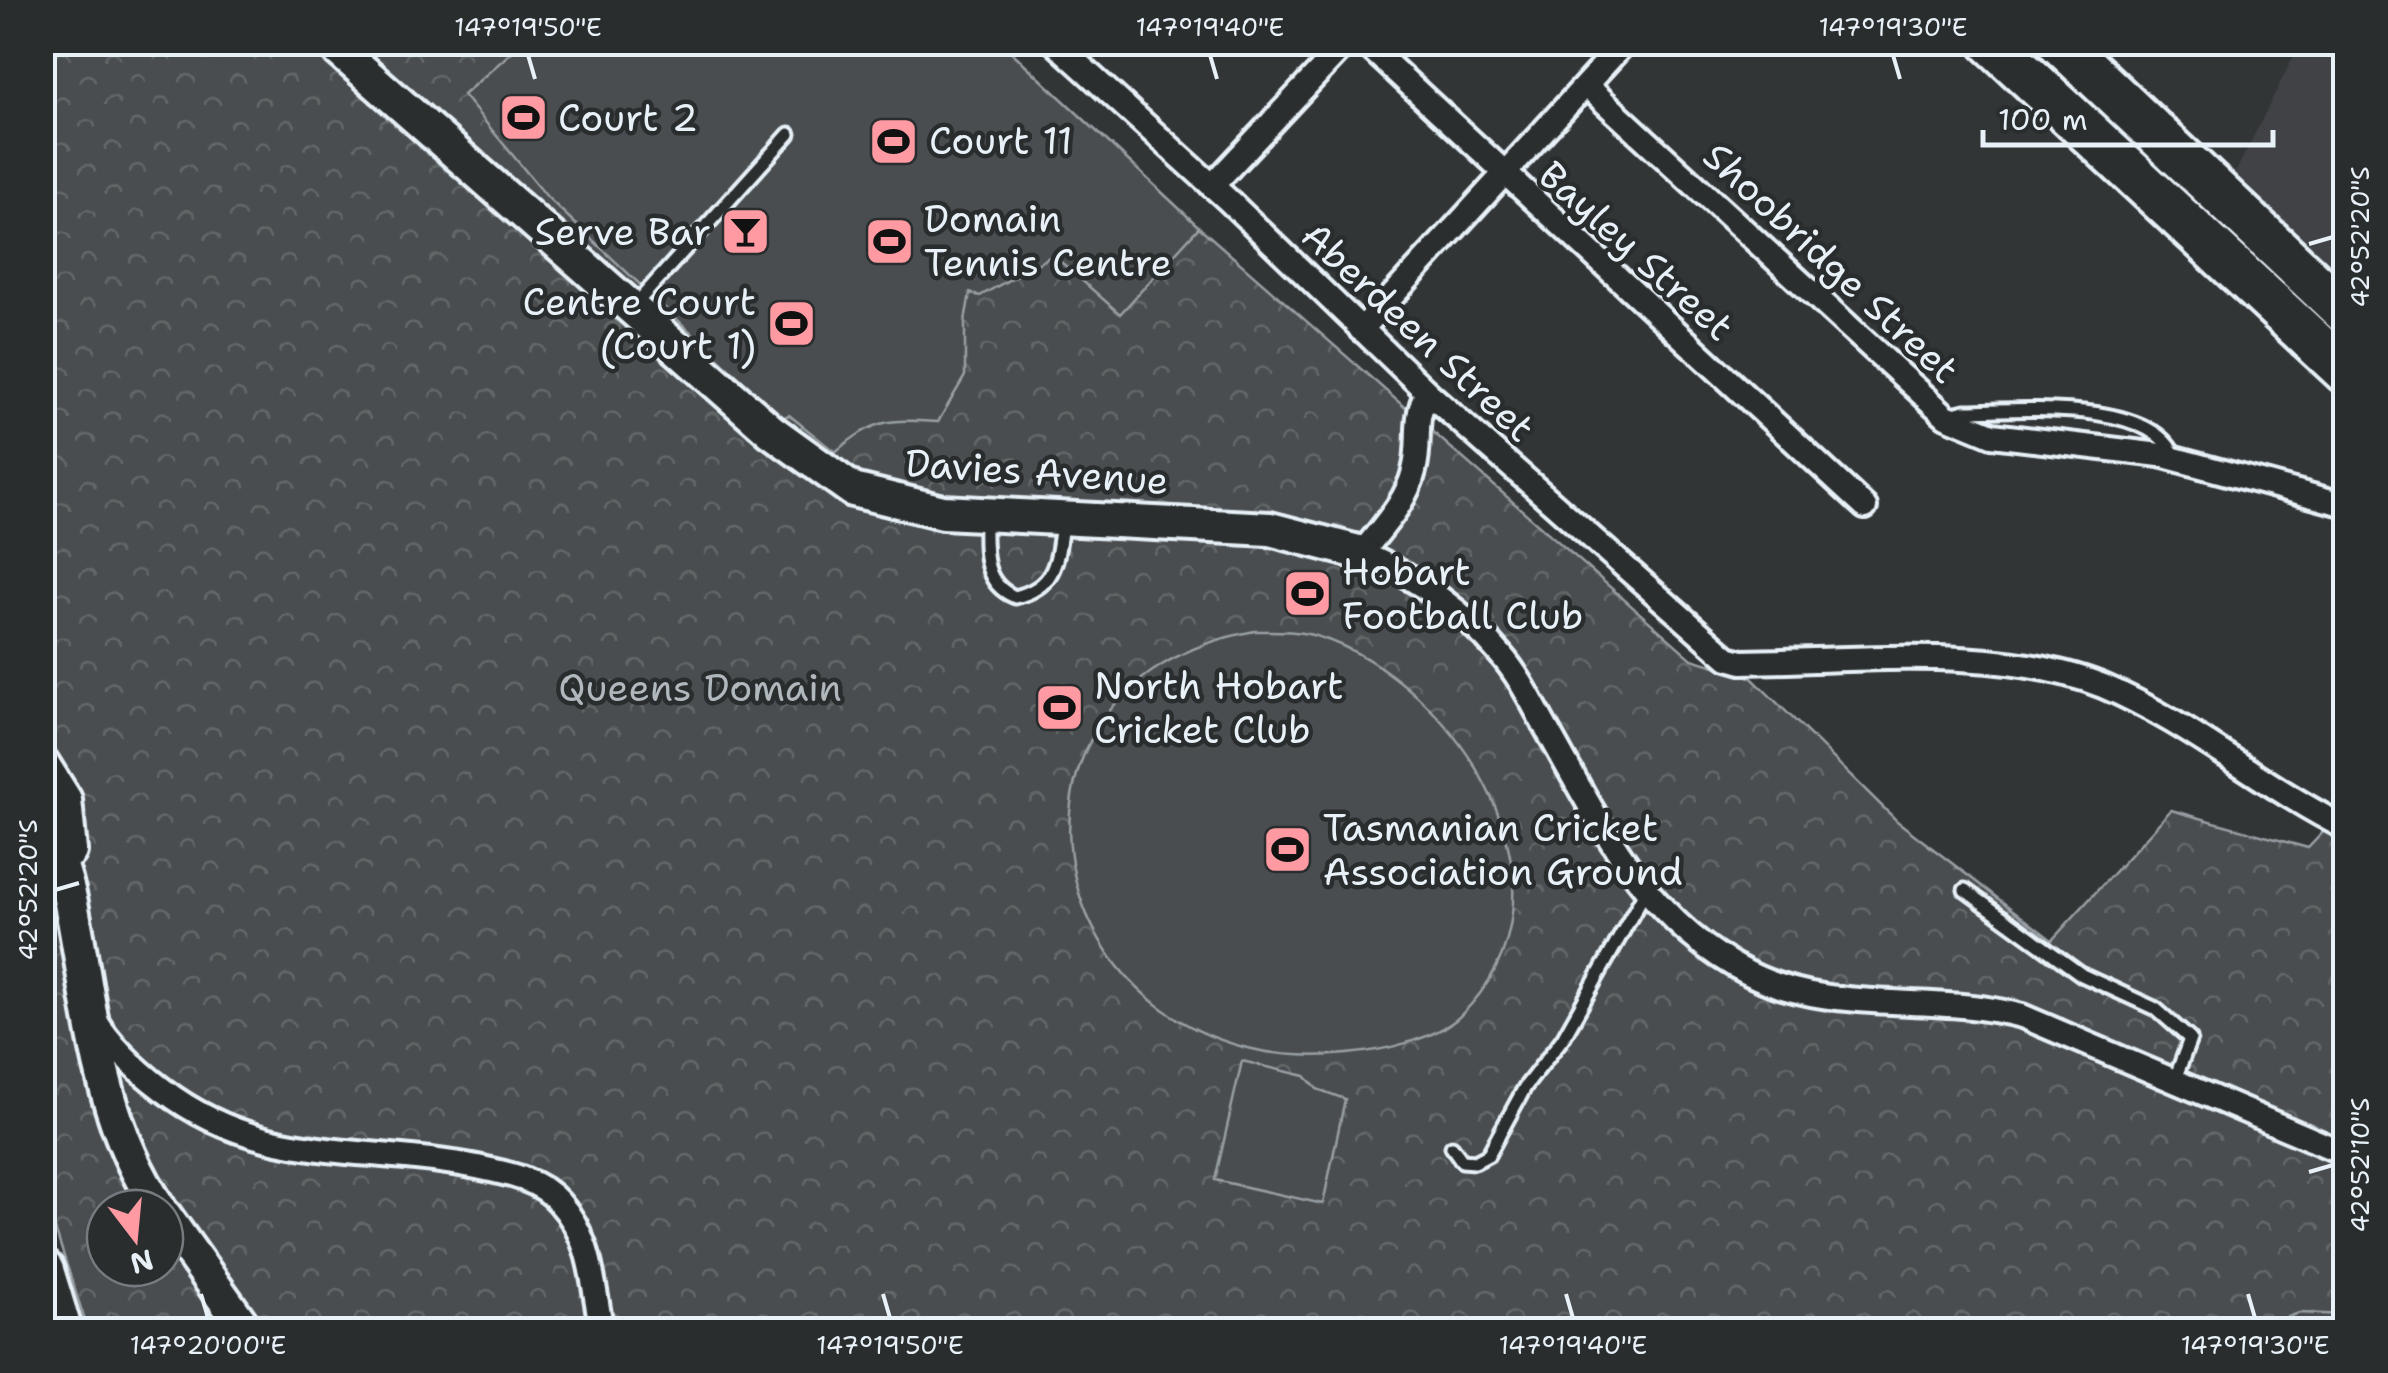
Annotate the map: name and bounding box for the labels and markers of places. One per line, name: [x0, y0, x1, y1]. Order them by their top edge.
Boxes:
sports icon: Court 2: [497, 92, 549, 144]
place label: Court 2: [558, 92, 698, 143]
sports icon: Court 11: [868, 115, 920, 167]
place label: Court 11: [929, 115, 1073, 166]
place label: Domain Tennis Centre: [924, 193, 1172, 288]
place label: Serve Bar: [535, 206, 711, 257]
bar icon: Serve Bar: [720, 206, 772, 258]
sports icon: Domain Tennis Centre: [863, 215, 915, 267]
place label: Centre Court (Court 1): [522, 276, 756, 371]
sports icon: Centre Court (Court 1): [765, 298, 817, 350]
place label: Hobart Football Club: [1342, 546, 1583, 641]
sports icon: Hobart Football Club: [1281, 568, 1333, 620]
place label: North Hobart Cricket Club: [1094, 660, 1344, 755]
sports icon: North Hobart Cricket Club: [1033, 682, 1085, 734]
place label: Tasmanian Cricket Association Ground: [1323, 802, 1683, 897]
sports icon: Tasmanian Cricket Association Ground: [1262, 824, 1314, 876]

